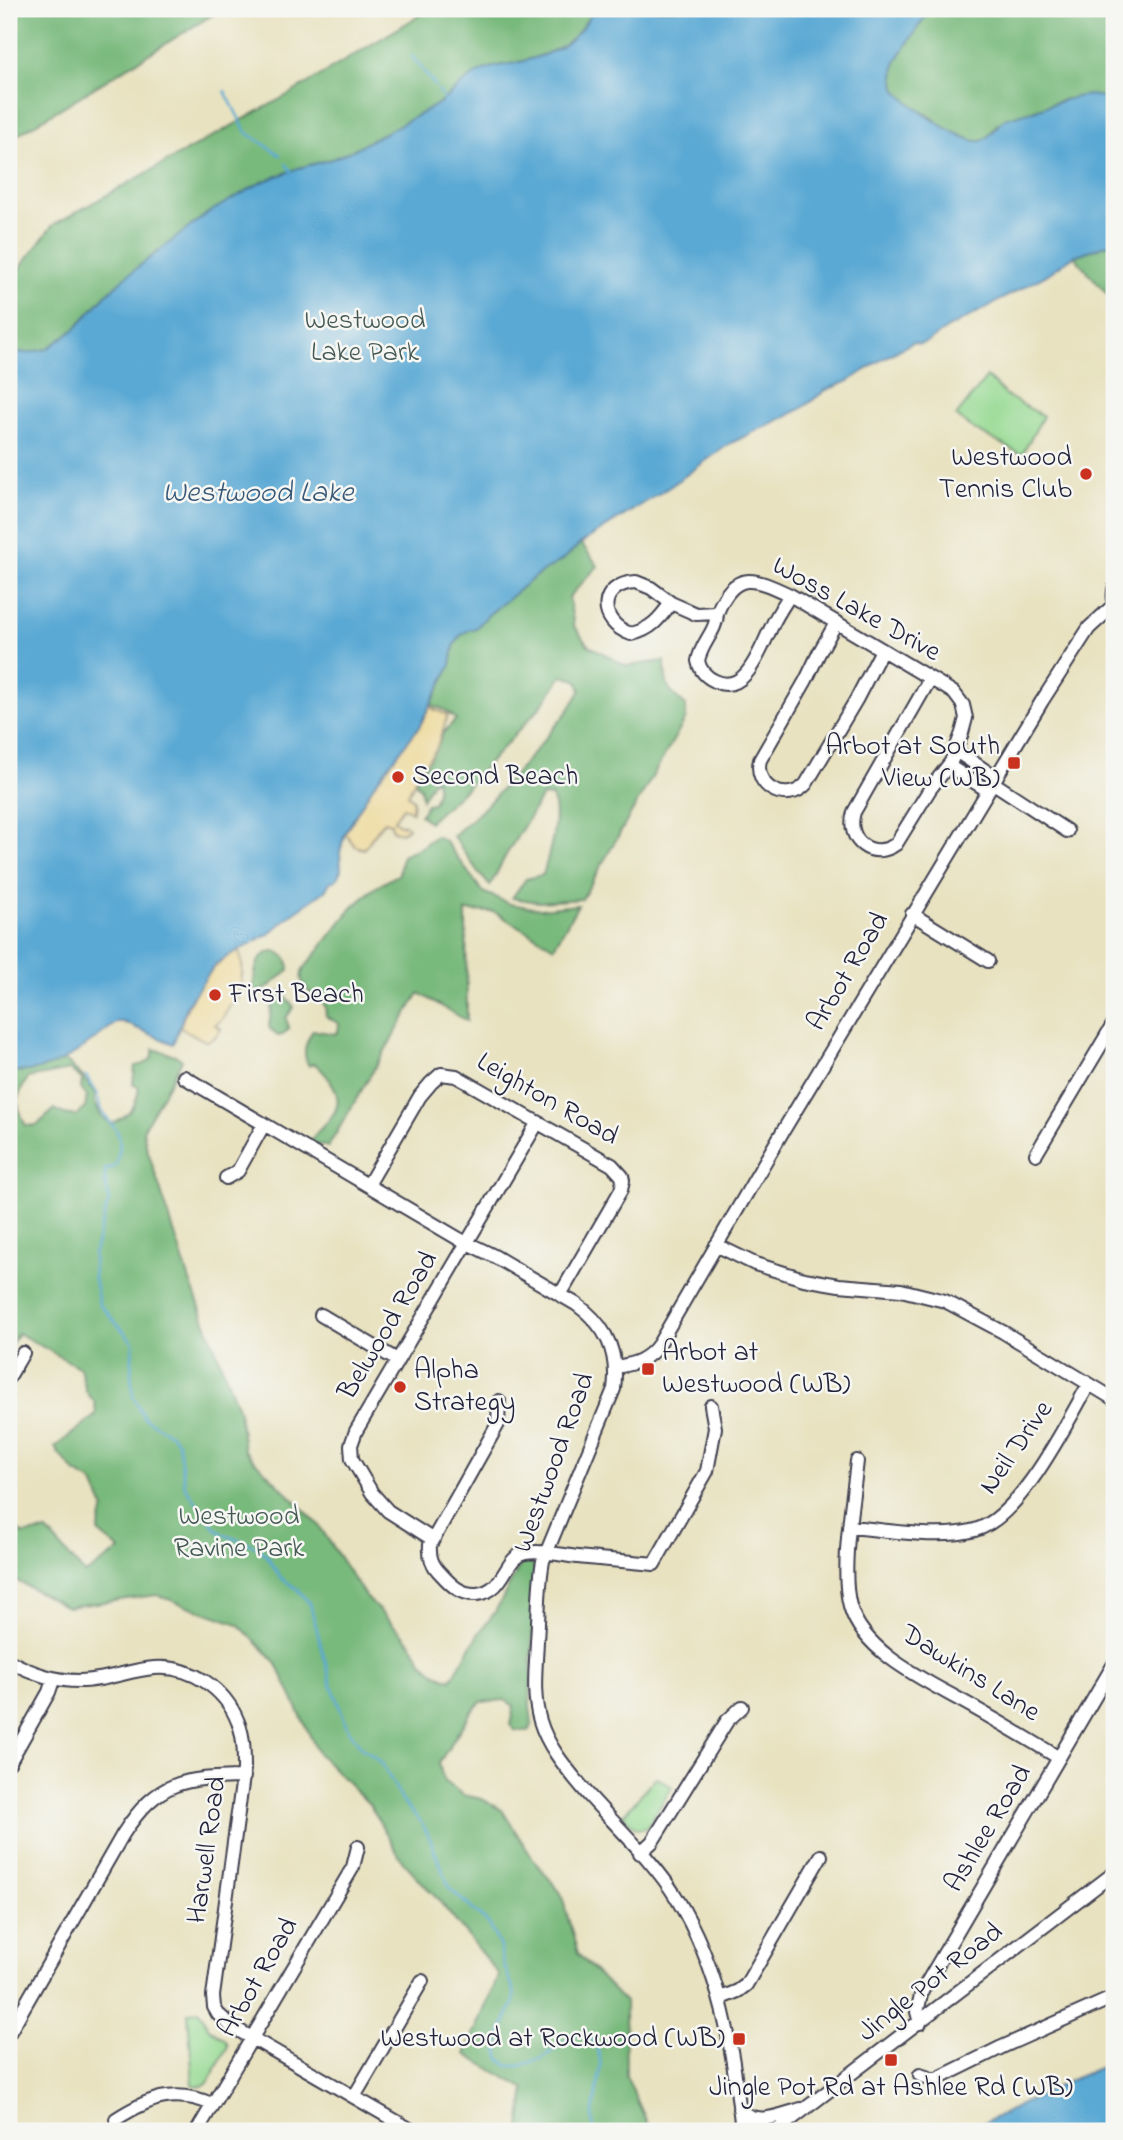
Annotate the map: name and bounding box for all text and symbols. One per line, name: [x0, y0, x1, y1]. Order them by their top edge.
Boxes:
park label: Westwood Lake Park: [305, 301, 426, 374]
place label: Westwood Tennis Club: [939, 438, 1072, 511]
marker: Westwood Tennis Club: [1078, 466, 1094, 482]
water label: Westwood Lake: [163, 472, 355, 516]
street label: Woss Lake Drive: [764, 547, 948, 674]
place label: Arbot at South View (WB): [826, 727, 1000, 800]
marker: Arbot at South View (WB): [1006, 755, 1022, 771]
place label: Second Beach: [412, 757, 578, 798]
marker: Second Beach: [390, 769, 406, 785]
street label: Arbot Road: [797, 904, 901, 1039]
place label: First Beach: [228, 975, 364, 1016]
marker: First Beach: [207, 987, 223, 1003]
street label: Leighton Road: [468, 1043, 626, 1157]
street label: Belwood Road: [328, 1244, 450, 1409]
place label: Arbot at Westwood (WB): [662, 1333, 850, 1406]
place label: Alpha Strategy: [414, 1351, 515, 1424]
marker: Arbot at Westwood (WB): [640, 1361, 656, 1377]
street label: Westwood Road: [503, 1367, 607, 1559]
marker: Alpha Strategy: [392, 1379, 408, 1395]
street label: Neil Drive: [970, 1392, 1065, 1503]
park label: Westwood Ravine Park: [174, 1497, 305, 1570]
street label: Dawkins Lane: [891, 1614, 1048, 1733]
street label: Ashlee Road: [935, 1757, 1043, 1901]
street label: Harwell Road: [177, 1773, 239, 1926]
street label: Arbot Road: [208, 1910, 310, 2046]
street label: Jingle Pot Road: [850, 1913, 1013, 2053]
place label: Westwood at Rockwood (WB): [380, 2019, 725, 2060]
marker: Westwood at Rockwood (WB): [731, 2031, 747, 2047]
marker: Jingle Pot Rd at Ashlee Rd (WB): [883, 2052, 899, 2068]
place label: Jingle Pot Rd at Ashlee Rd (WB): [709, 2068, 1073, 2109]

